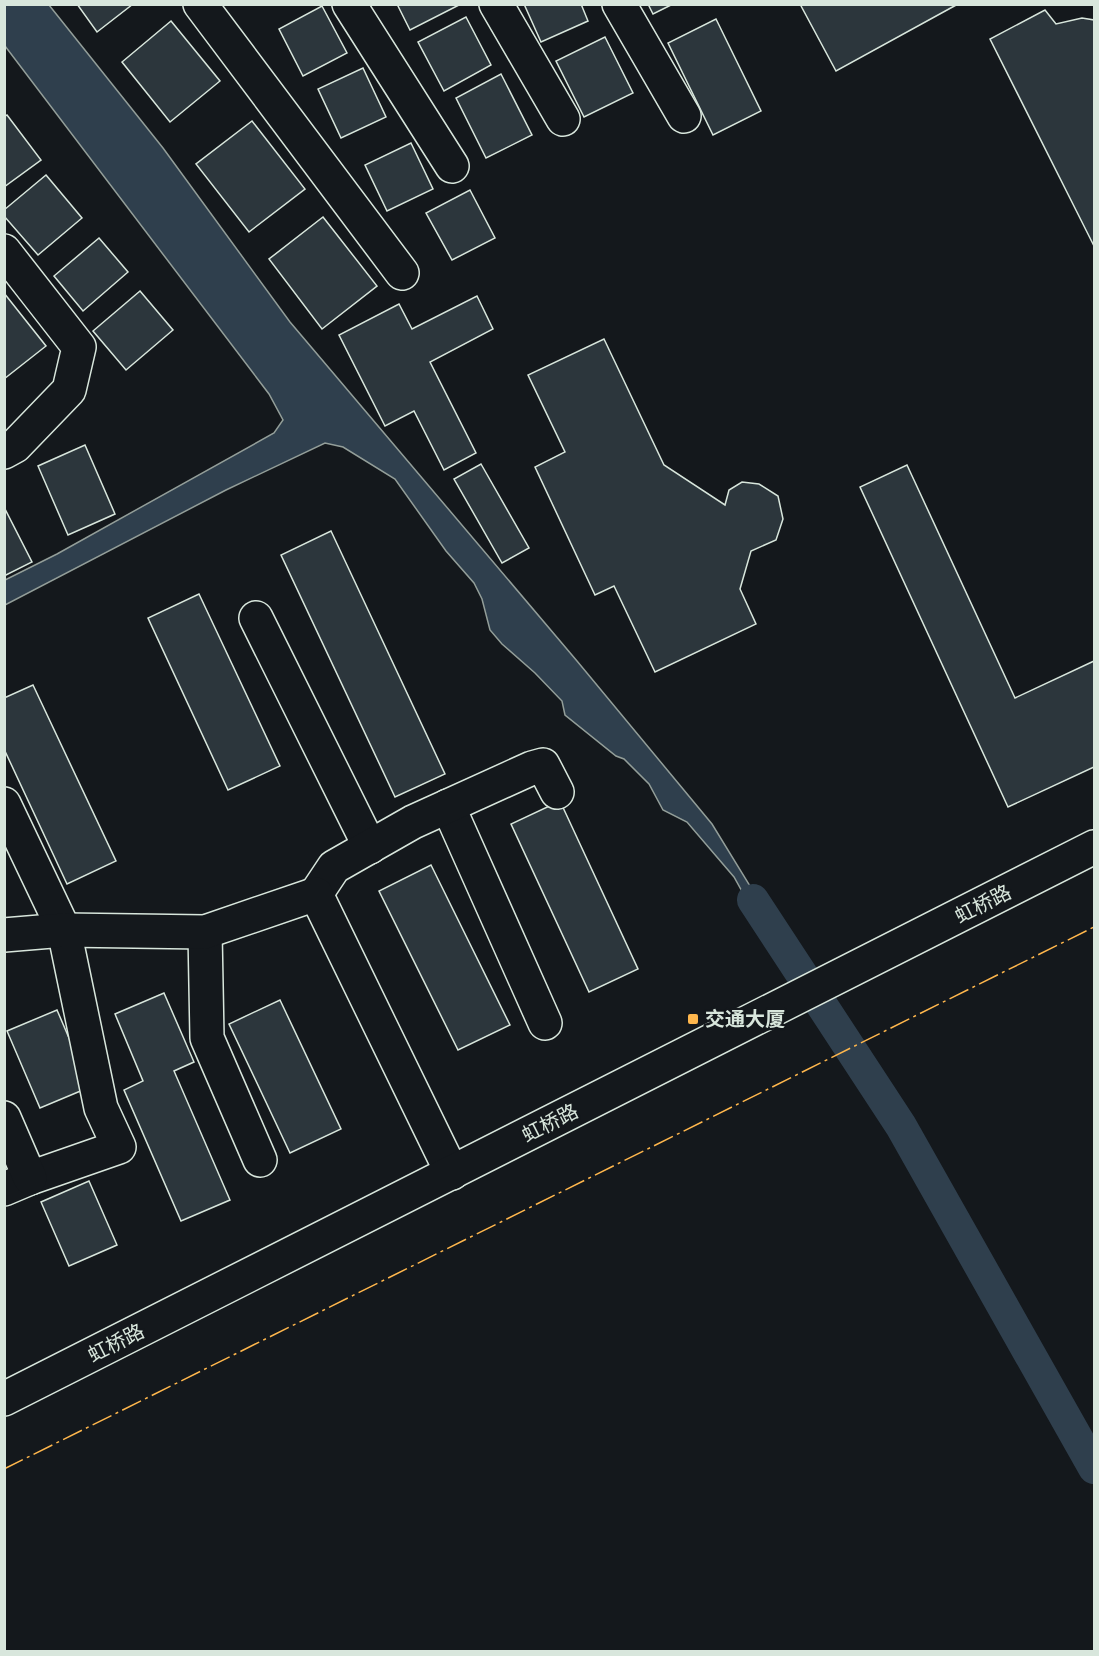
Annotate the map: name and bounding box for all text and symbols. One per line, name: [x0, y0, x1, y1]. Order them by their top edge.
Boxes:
street label: 虹桥路: [951, 881, 1016, 929]
place label: 交通大厦: [705, 1008, 785, 1032]
marker: 交通大厦: [686, 1012, 700, 1026]
street label: 虹桥路: [518, 1100, 583, 1148]
street label: 虹桥路: [84, 1320, 149, 1368]

